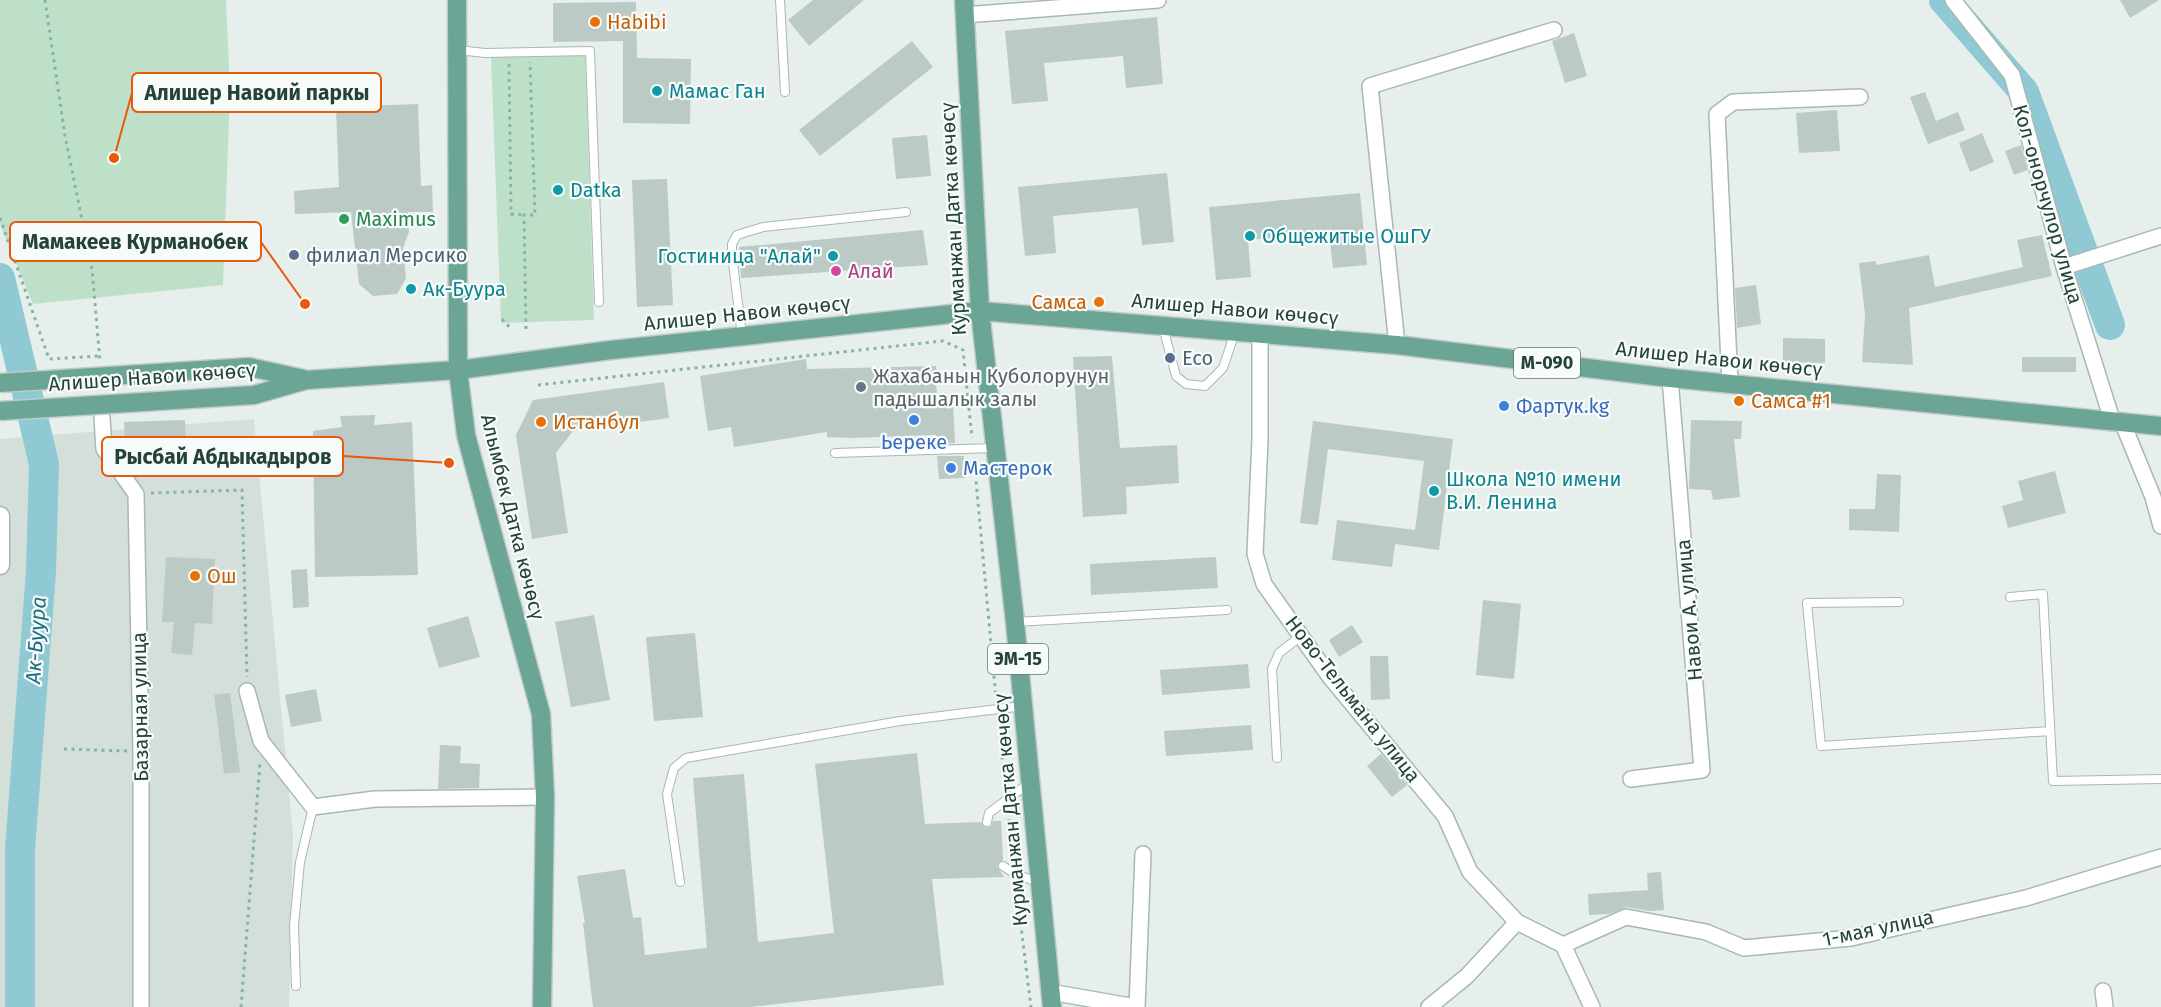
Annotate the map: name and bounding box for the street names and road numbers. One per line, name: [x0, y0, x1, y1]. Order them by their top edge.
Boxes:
street label: Кол-онорчулор улица: [2008, 101, 2088, 307]
street label: Курманжан Датка көчөсү: [935, 102, 971, 336]
street label: Алишер Навои көчөсү: [1131, 288, 1340, 330]
street label: Алишер Навои көчөсү: [642, 290, 852, 336]
street label: Алишер Навои көчөсү: [1614, 336, 1824, 382]
road number: М-090: [1514, 348, 1580, 378]
street label: Алишер Навои көчөсү: [48, 358, 257, 396]
street label: Алымбек Датка көчөсү: [476, 412, 550, 623]
street label: Навои А. улица: [1671, 538, 1707, 682]
street label: Ново-Тельмана улица: [1280, 611, 1426, 787]
street label: Базарная улица: [127, 632, 153, 782]
road number: ЭМ-15: [988, 644, 1048, 674]
street label: Курманжан Датка көчөсү: [988, 692, 1032, 927]
street label: 1-мая улица: [1820, 905, 1936, 951]

